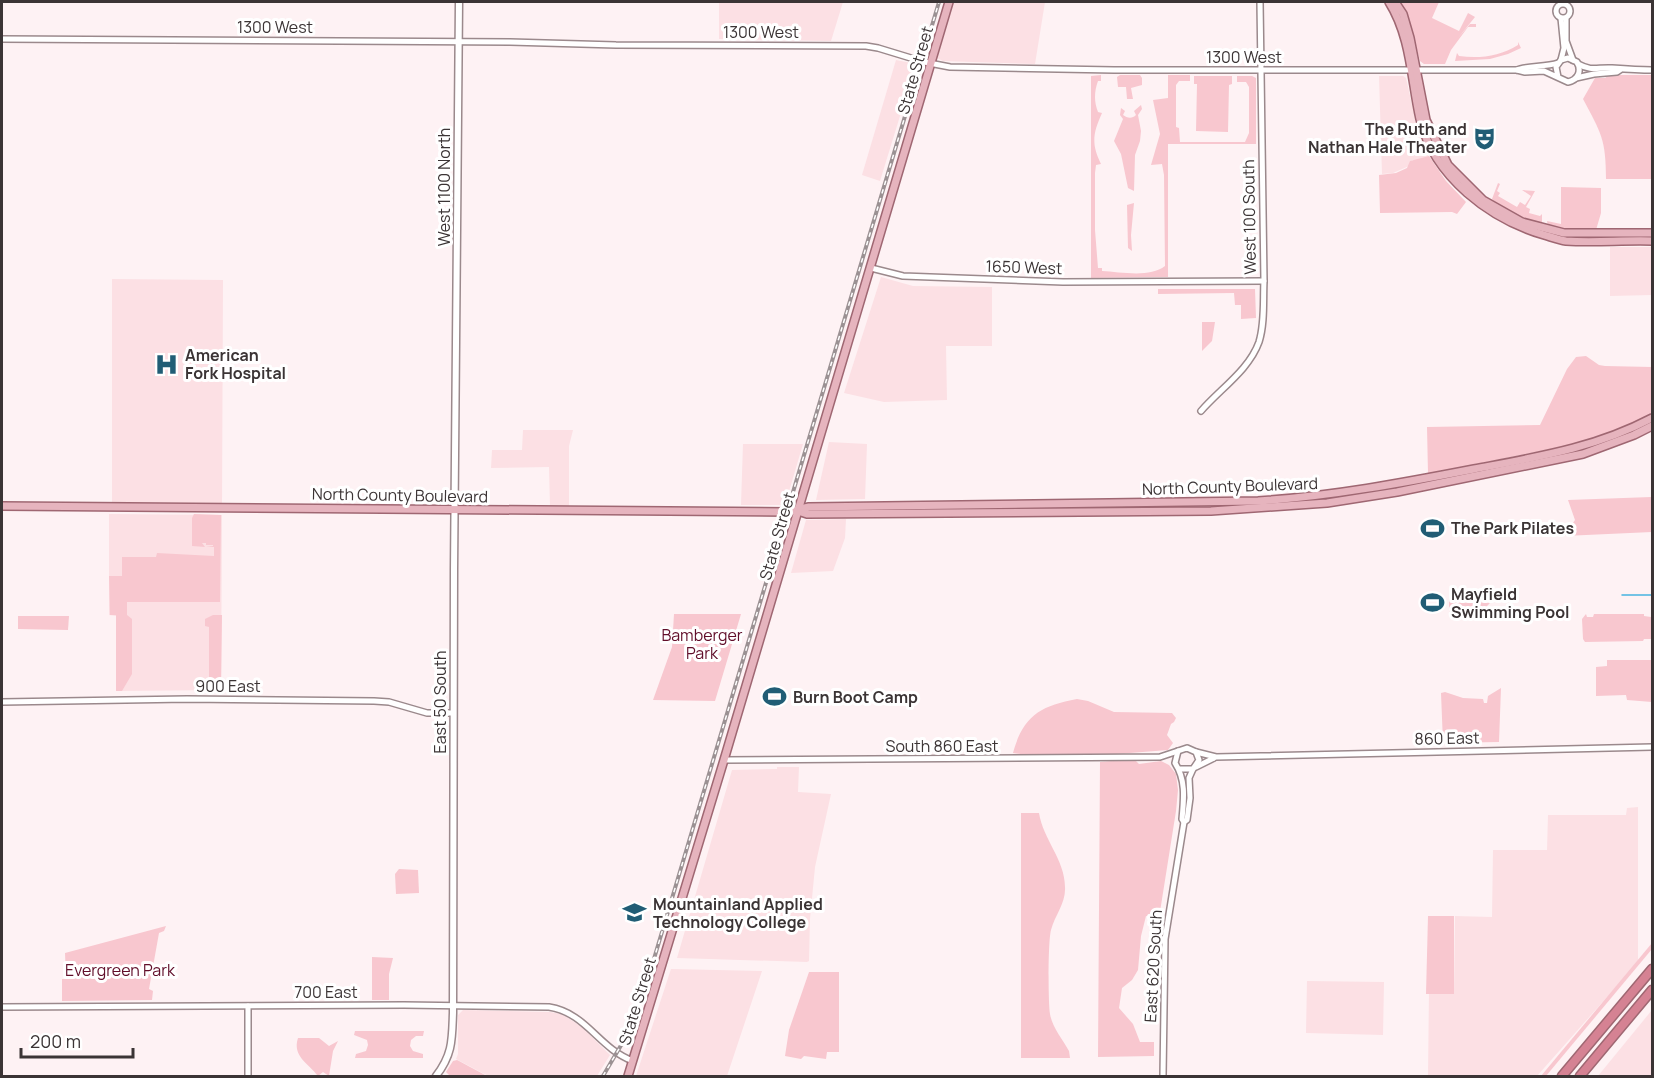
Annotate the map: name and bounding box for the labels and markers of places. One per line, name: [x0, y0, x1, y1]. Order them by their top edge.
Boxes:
place label: The Ruth and Nathan Hale Theater: [1308, 118, 1467, 158]
theatre icon: The Ruth and Nathan Hale Theater: [1472, 125, 1498, 151]
place label: American Fork Hospital: [185, 344, 286, 384]
hospital icon: American Fork Hospital: [154, 351, 180, 377]
sports icon: The Park Pilates: [1420, 515, 1446, 541]
place label: The Park Pilates: [1451, 517, 1574, 539]
place label: Mayfield Swimming Pool: [1451, 583, 1570, 623]
sports icon: Mayfield Swimming Pool: [1420, 590, 1446, 616]
sports icon: Burn Boot Camp: [762, 684, 788, 710]
place label: Burn Boot Camp: [793, 686, 918, 708]
place label: Mountainland Applied Technology College: [653, 893, 823, 933]
school or university icon: Mountainland Applied Technology College: [622, 900, 648, 926]

